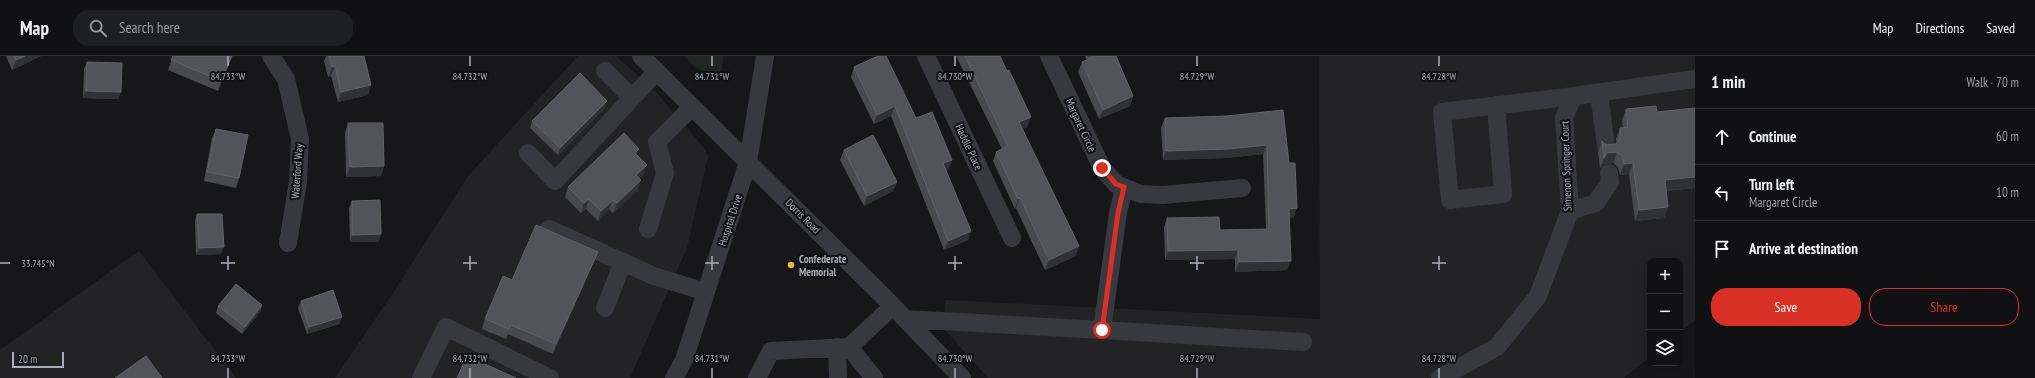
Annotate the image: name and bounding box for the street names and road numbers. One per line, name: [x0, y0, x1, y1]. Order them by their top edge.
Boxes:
street label: Margaret Circle: [1062, 96, 1100, 155]
street label: Simenon Springer Court: [1557, 121, 1575, 211]
street label: Haddle Place: [952, 122, 986, 173]
street label: Waterford Way: [288, 142, 306, 199]
street label: Hospital Drive: [715, 192, 745, 248]
street label: Dorris Road: [783, 196, 824, 237]

